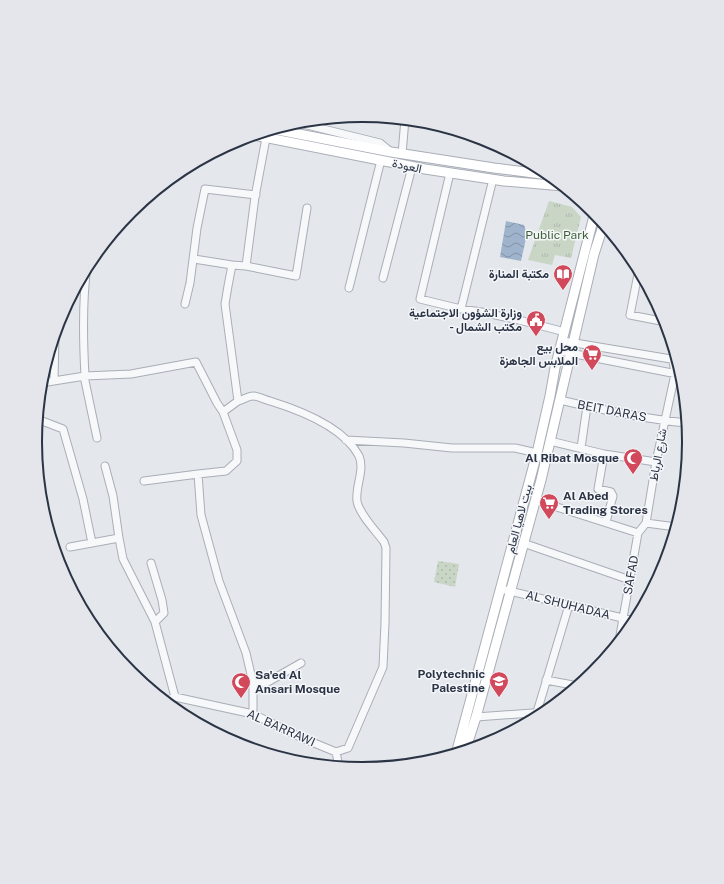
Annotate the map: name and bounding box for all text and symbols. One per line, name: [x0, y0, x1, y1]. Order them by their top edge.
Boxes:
street label: العودة: [391, 156, 423, 177]
park label: Public Park: [525, 228, 589, 242]
library icon: مكتبة المنارة: [552, 263, 574, 291]
place label: مكتبة المنارة: [489, 267, 549, 282]
place label: وزارة الشؤون الاجتماعية - مكتب الشمال: [409, 306, 522, 334]
public building icon: وزارة الشؤون الاجتماعية - مكتب الشمال: [525, 309, 547, 337]
place label: محل بيع الملابس الجاهزة: [499, 340, 578, 369]
supermarket icon: محل بيع الملابس الجاهزة: [581, 343, 603, 371]
street label: BEIT DARAS: [576, 397, 648, 425]
street label: شارع الرباط: [646, 428, 671, 483]
mosque icon: Al Ribat Mosque: [622, 447, 644, 475]
place label: Al Ribat Mosque: [525, 451, 619, 465]
street label: بيت لاهيا العام: [503, 483, 536, 555]
place label: Al Abed Trading Stores: [563, 489, 648, 517]
supermarket icon: Al Abed Trading Stores: [538, 492, 560, 520]
street label: SAFAD: [621, 554, 641, 596]
street label: AL SHUHADAA: [524, 588, 612, 622]
place label: Polytechnic Palestine: [418, 667, 485, 695]
place label: Sa'ed Al Ansari Mosque: [255, 668, 340, 696]
school or university icon: Polytechnic Palestine: [488, 670, 510, 698]
mosque icon: Sa'ed Al Ansari Mosque: [230, 671, 252, 699]
street label: AL BARRAWI: [245, 707, 317, 749]

